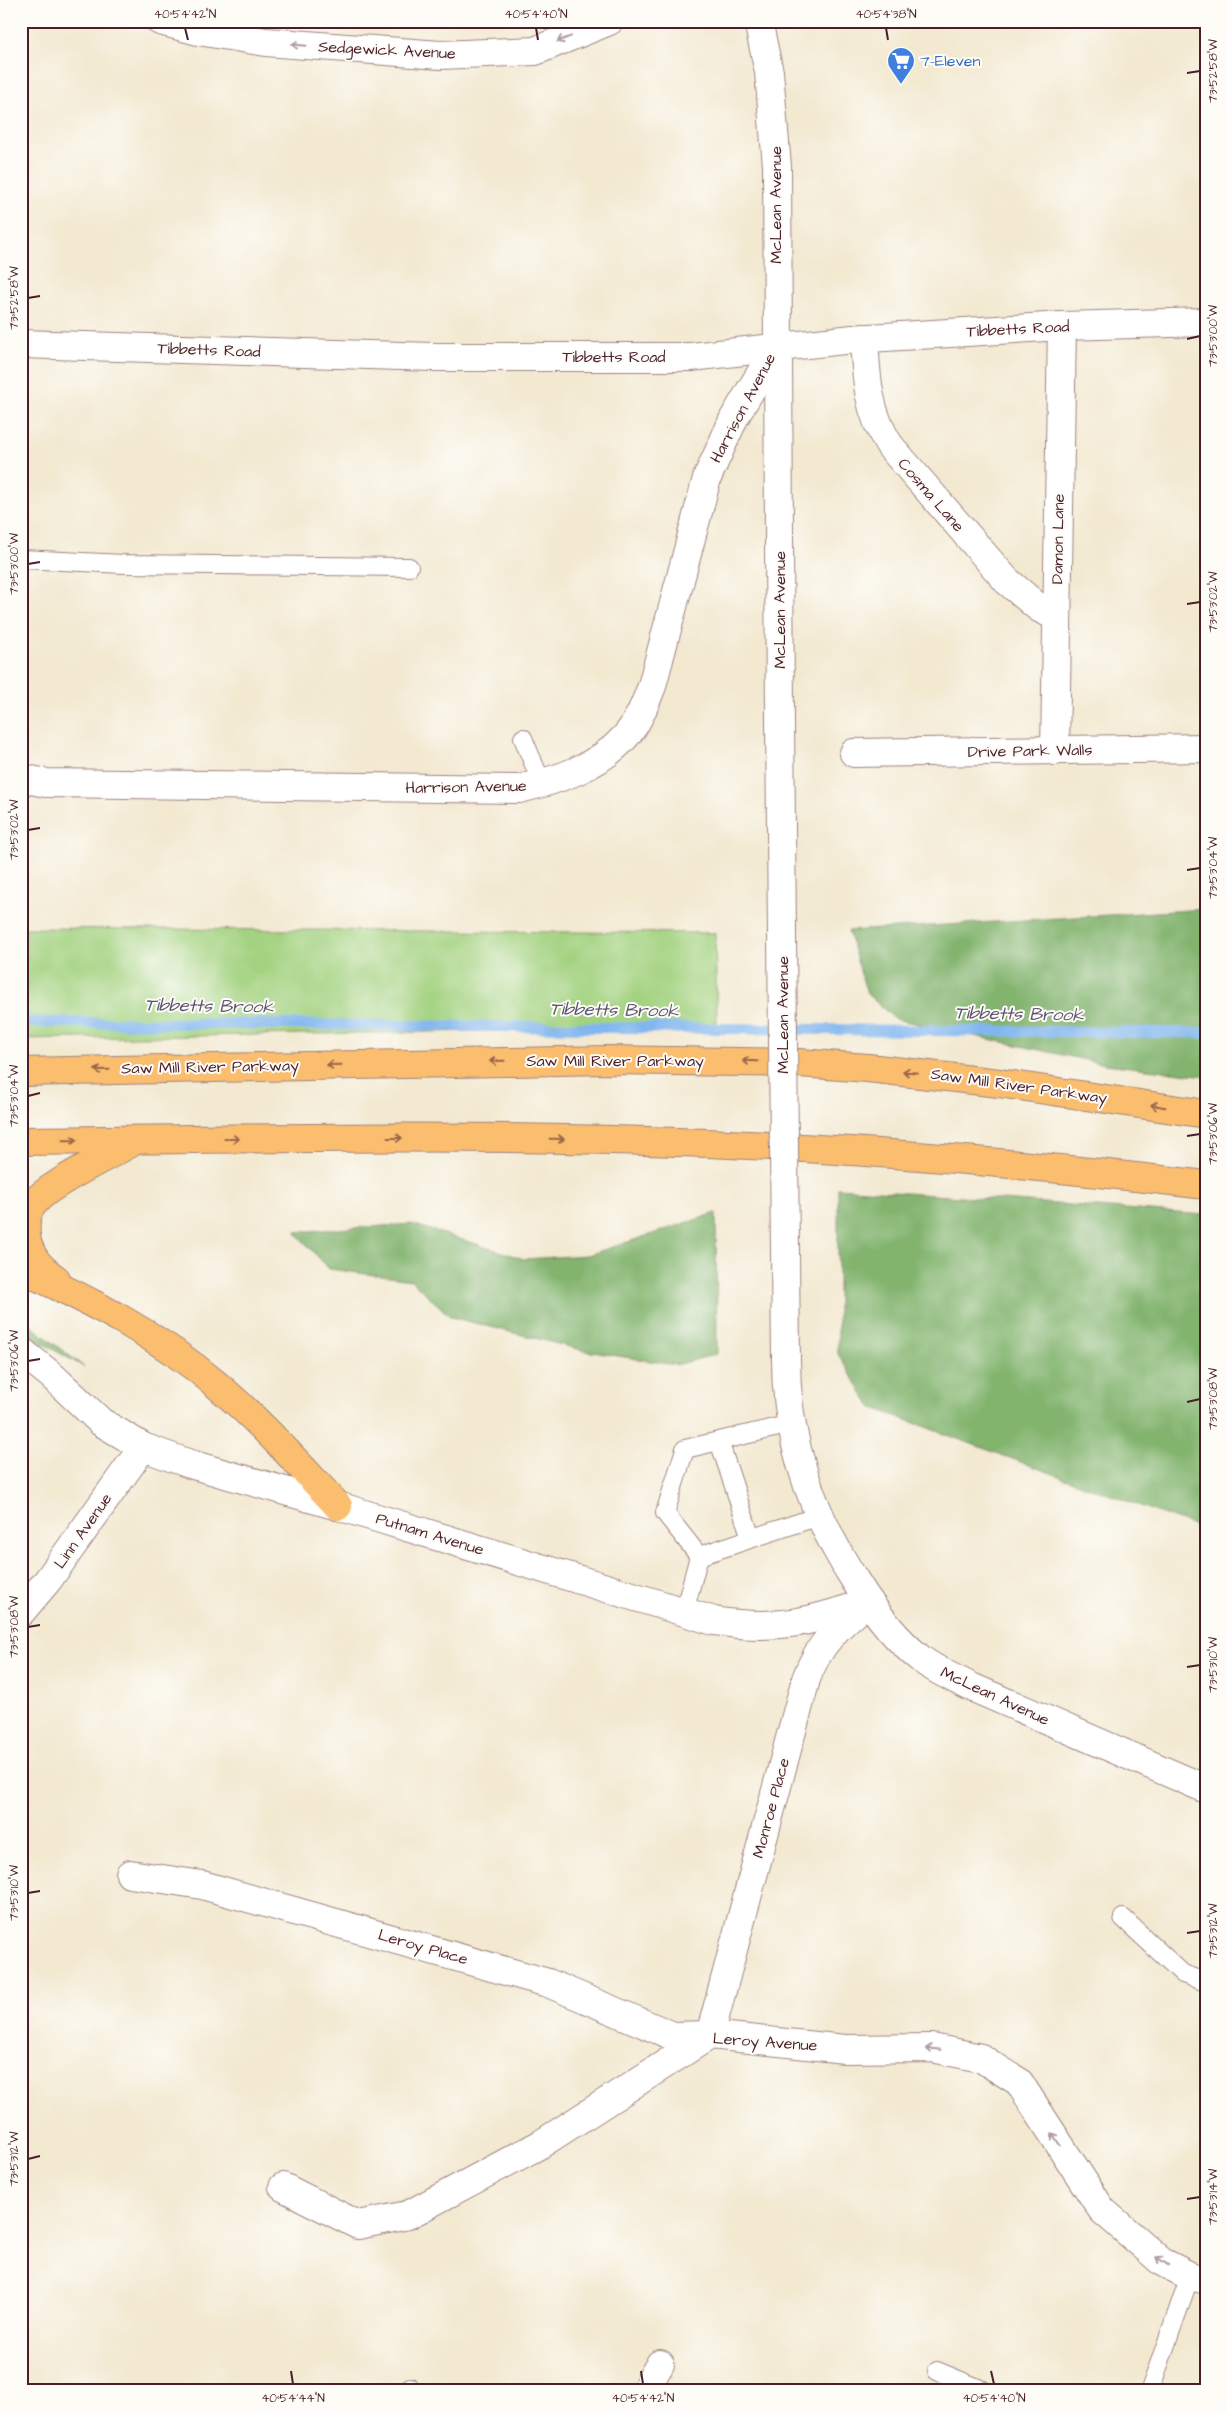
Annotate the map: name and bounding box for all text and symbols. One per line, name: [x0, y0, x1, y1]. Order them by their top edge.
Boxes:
text: 40°54'42"N: [154, 6, 217, 23]
text: 40°54'40"N: [504, 6, 568, 23]
text: 40°54'38"N: [855, 6, 917, 23]
street label: Sedgewick Avenue: [318, 35, 457, 66]
one-way arrow: [557, 35, 572, 45]
text: 73°52'58"W: [1205, 38, 1222, 103]
one-way arrow: [291, 40, 307, 50]
supermarket icon: 7-Eleven: [886, 46, 916, 85]
place label: 7-Eleven: [920, 50, 980, 72]
street label: McLean Avenue: [765, 146, 787, 264]
text: 73°52'58"W: [6, 265, 23, 330]
text: 73°53'00"W: [1205, 304, 1222, 367]
street label: Tibbetts Road: [966, 315, 1070, 343]
street label: Tibbetts Road: [157, 337, 261, 363]
street label: Tibbetts Road: [562, 346, 666, 368]
street label: Harrison Avenue: [705, 349, 781, 467]
street label: Cosma Lane: [893, 453, 969, 537]
street label: Damon Lane: [1046, 493, 1070, 584]
text: 73°53'00"W: [6, 532, 23, 595]
street label: McLean Avenue: [769, 551, 791, 669]
text: 73°53'02"W: [1205, 571, 1222, 633]
street label: Drive Park Walls: [967, 739, 1093, 763]
street label: Harrison Avenue: [405, 775, 527, 799]
text: 73°53'02"W: [6, 799, 23, 861]
text: 73°53'04"W: [1205, 836, 1222, 899]
street label: McLean Avenue: [772, 956, 794, 1074]
water label: Tibbetts Brook: [144, 992, 275, 1020]
water label: Tibbetts Brook: [549, 996, 680, 1024]
water label: Tibbetts Brook: [954, 1000, 1085, 1028]
street label: Saw Mill River Parkway: [526, 1050, 704, 1073]
street label: Saw Mill River Parkway: [121, 1054, 299, 1081]
one-way arrow: [489, 1056, 506, 1066]
one-way arrow: [742, 1056, 758, 1066]
one-way arrow: [327, 1060, 343, 1069]
street label: Saw Mill River Parkway: [929, 1063, 1109, 1110]
text: 73°53'04"W: [6, 1064, 23, 1127]
one-way arrow: [94, 1065, 110, 1075]
one-way arrow: [902, 1067, 918, 1077]
one-way arrow: [1150, 1101, 1166, 1111]
text: 73°53'06"W: [1205, 1102, 1222, 1165]
one-way arrow: [386, 1133, 403, 1143]
one-way arrow: [224, 1134, 240, 1144]
one-way arrow: [549, 1134, 565, 1144]
one-way arrow: [62, 1136, 78, 1145]
text: 73°53'06"W: [6, 1329, 23, 1392]
text: 73°53'08"W: [1205, 1367, 1222, 1430]
street label: Linn Avenue: [49, 1488, 117, 1573]
street label: Putnam Avenue: [373, 1507, 487, 1561]
text: 73°53'08"W: [6, 1595, 23, 1658]
text: 73°53'10"W: [1205, 1636, 1222, 1693]
street label: McLean Avenue: [937, 1661, 1053, 1731]
street label: Monroe Place: [747, 1755, 795, 1860]
text: 73°53'10"W: [6, 1864, 23, 1921]
text: 73°53'12"W: [1205, 1903, 1222, 1959]
street label: Leroy Place: [375, 1924, 471, 1971]
street label: Leroy Avenue: [712, 2027, 818, 2058]
one-way arrow: [925, 2044, 941, 2054]
text: 73°53'12"W: [6, 2131, 23, 2187]
one-way arrow: [1051, 2133, 1061, 2147]
text: 73°53'14"W: [1205, 2168, 1222, 2225]
one-way arrow: [1155, 2255, 1169, 2265]
text: 40°54'44"N: [261, 2390, 325, 2407]
text: 40°54'42"N: [612, 2390, 675, 2407]
text: 40°54'40"N: [962, 2390, 1026, 2407]

